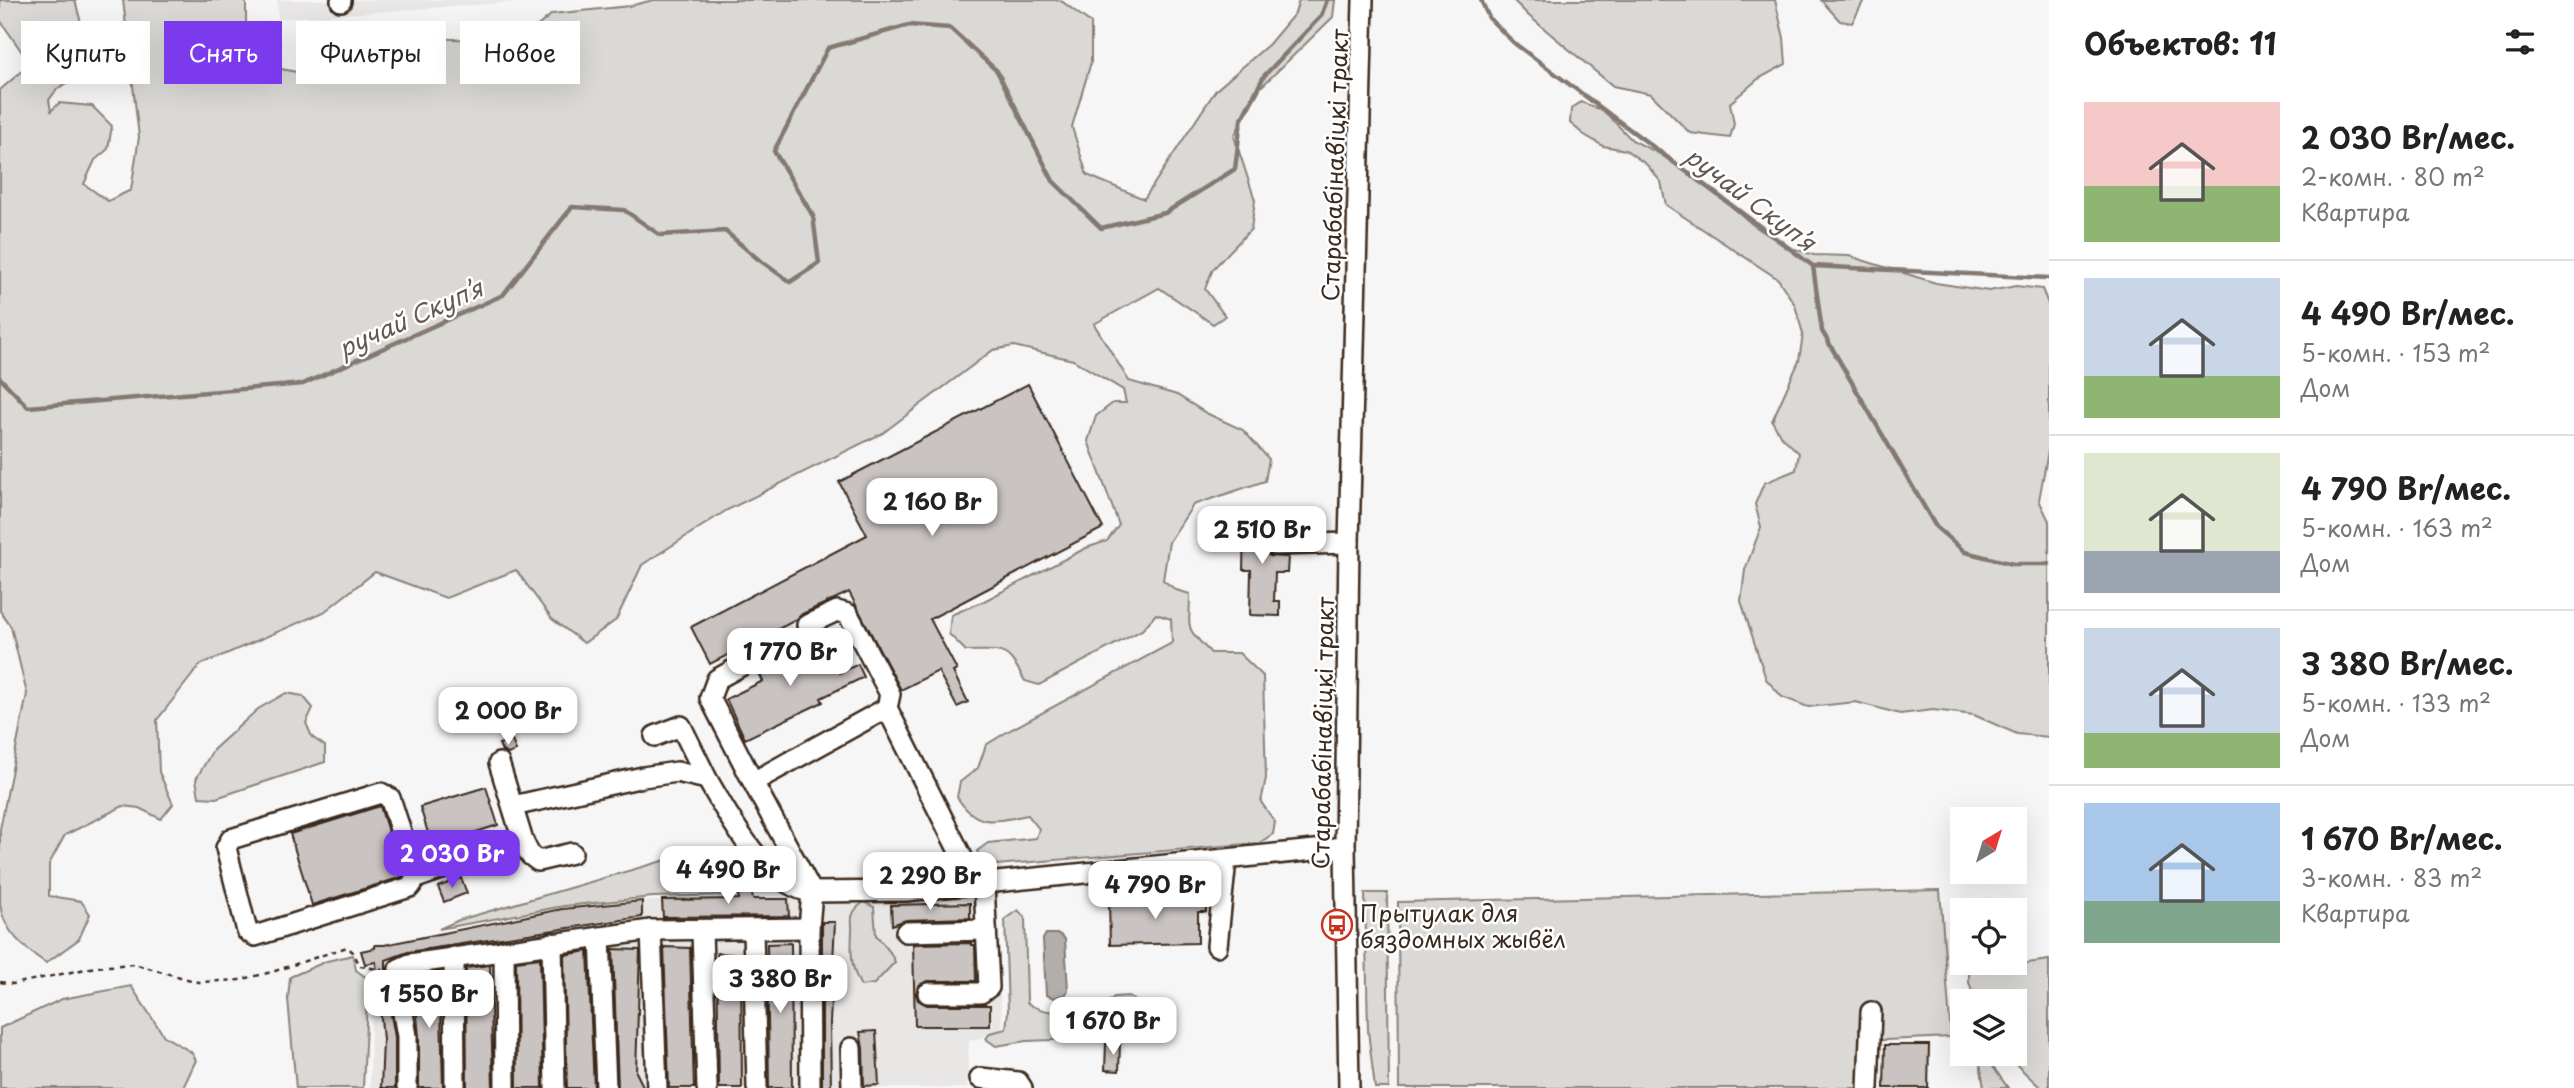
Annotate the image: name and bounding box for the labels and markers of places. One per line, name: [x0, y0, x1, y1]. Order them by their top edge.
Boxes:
pin: 2 160 Br: [860, 478, 1004, 538]
pin: 2 510 Br: [1190, 506, 1334, 566]
pin: 1 770 Br: [718, 628, 862, 688]
pin: 2 000 Br: [436, 688, 580, 747]
pin: 2 030 Br: [380, 830, 524, 890]
pin: 4 490 Br: [656, 846, 800, 906]
pin: 2 290 Br: [858, 852, 1002, 912]
pin: 4 790 Br: [1083, 862, 1227, 921]
place label: Прытулак для бяздомных жывёл: [1360, 895, 1566, 956]
bus stop icon: Прытулак для бяздомных жывёл: [1320, 908, 1354, 942]
pin: 3 380 Br: [708, 956, 852, 1015]
pin: 1 550 Br: [357, 970, 501, 1030]
pin: 1 670 Br: [1041, 998, 1185, 1057]

